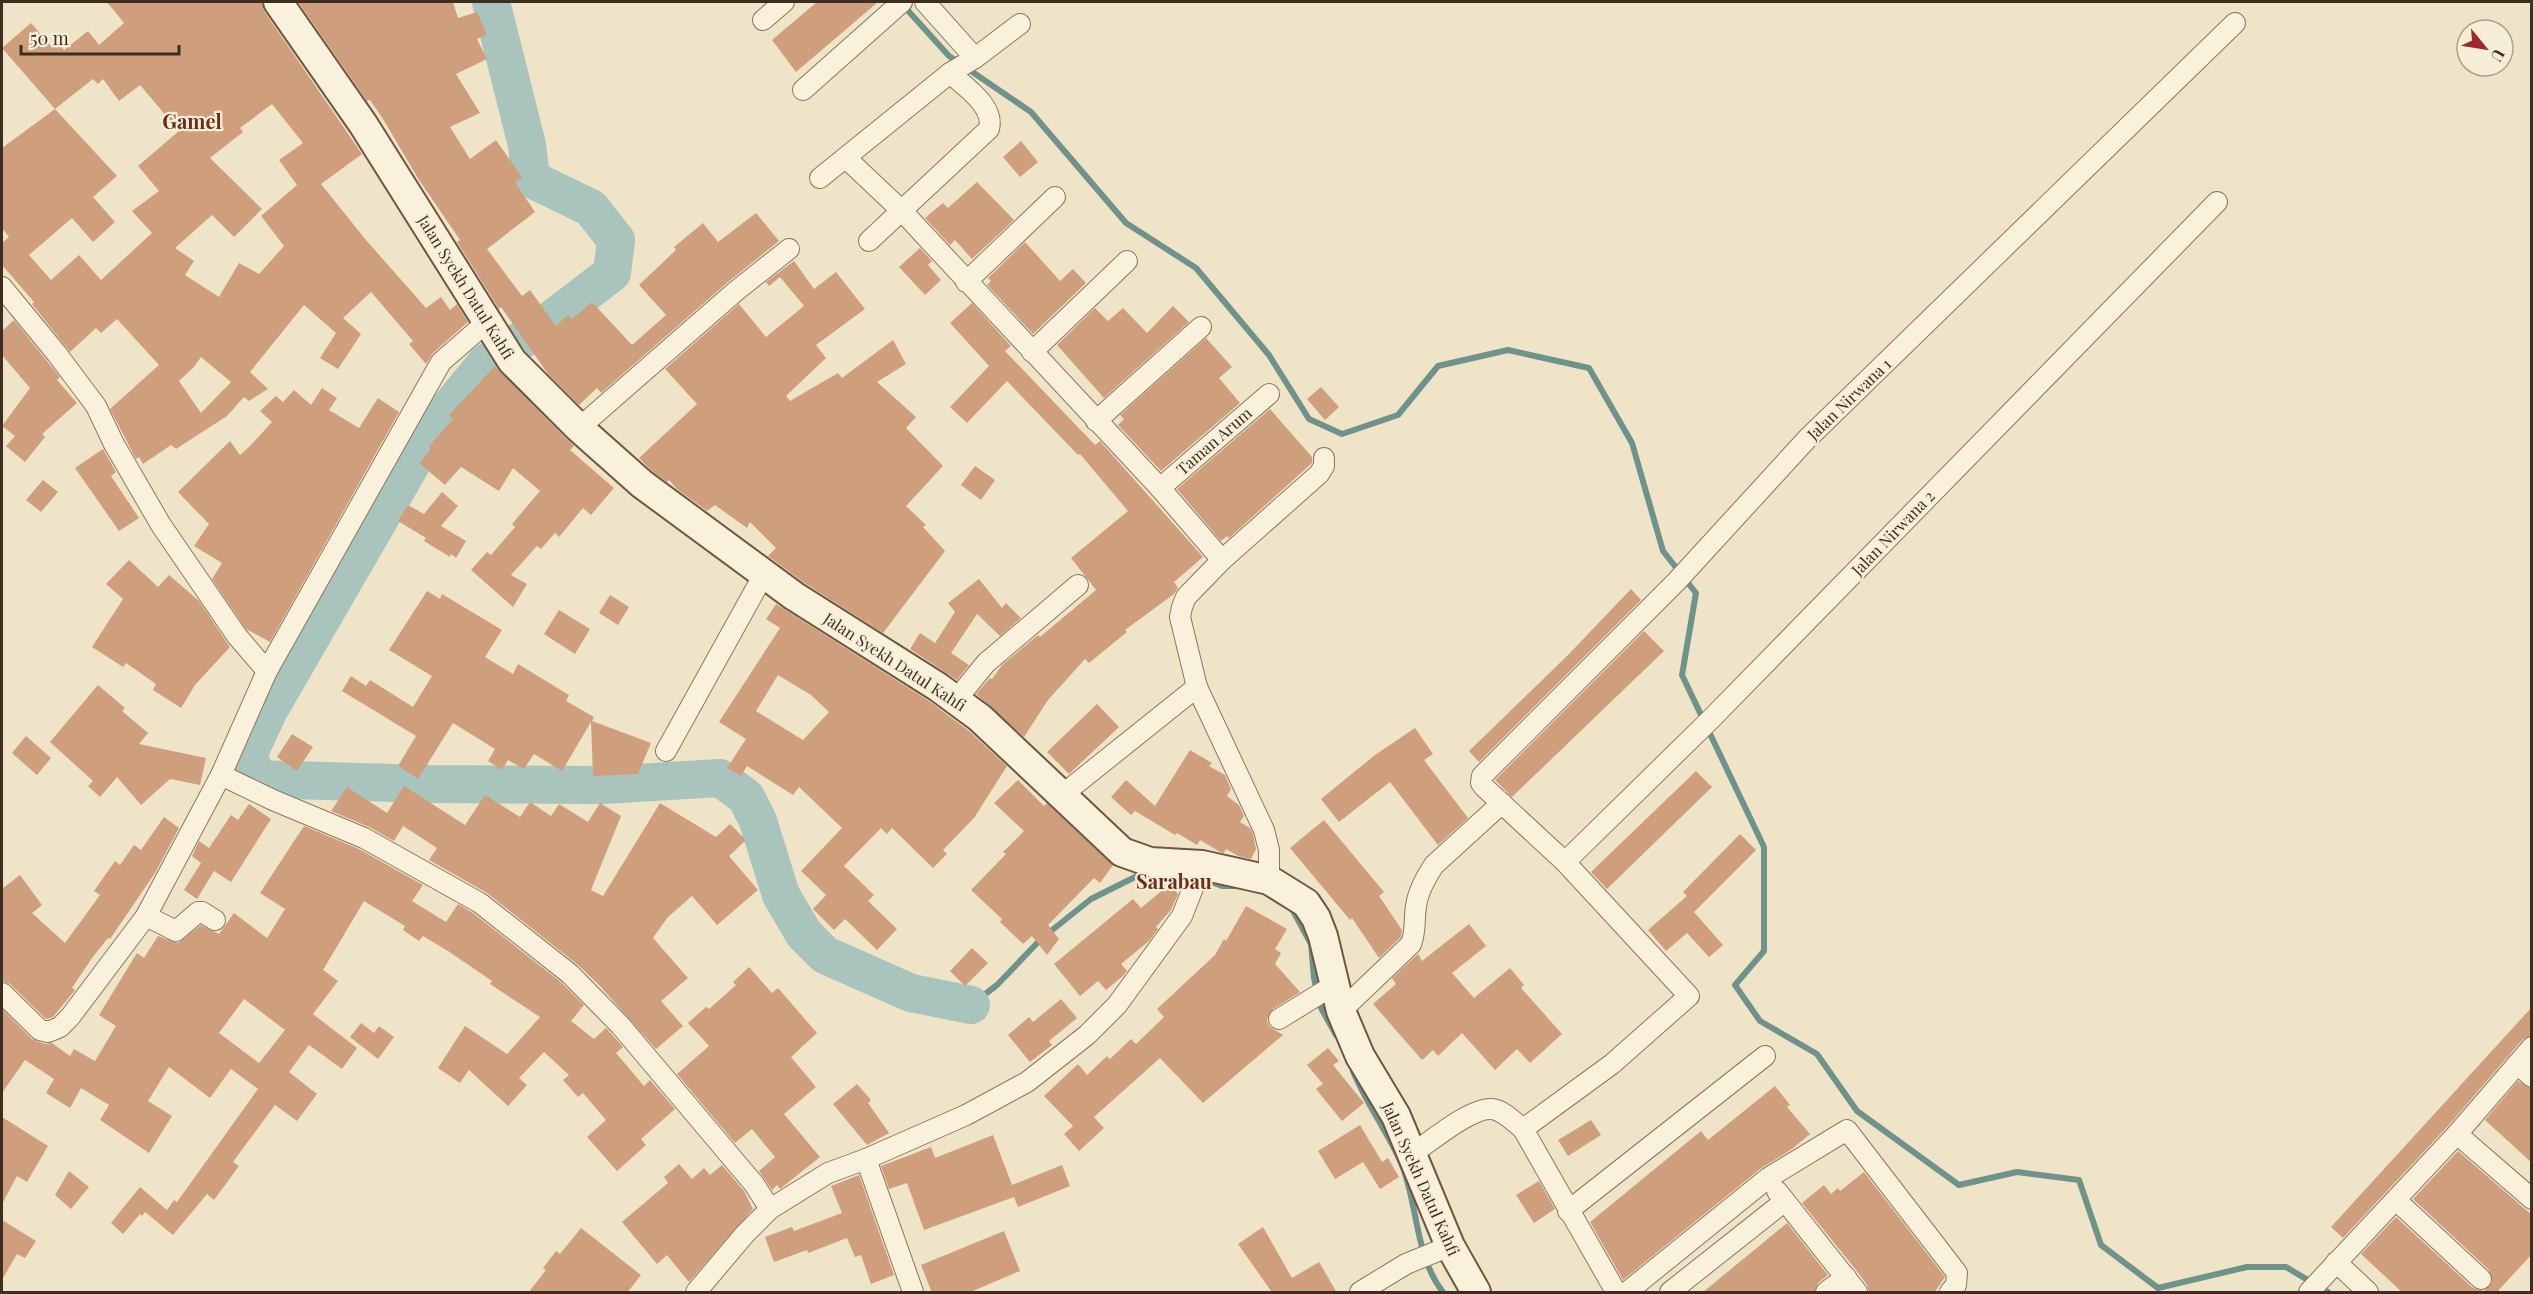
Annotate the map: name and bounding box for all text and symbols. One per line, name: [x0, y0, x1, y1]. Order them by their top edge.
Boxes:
scale bar: [21, 18, 178, 56]
north arrow: [2455, 18, 2515, 78]
text: 50 m: [30, 26, 69, 50]
text: U: [2487, 46, 2510, 66]
district label: Gamel: [162, 107, 222, 134]
street label: Jalan Syekh Datul Kahfi: [413, 210, 519, 363]
street label: Jalan Nirwana 1: [1801, 353, 1895, 445]
street label: Taman Arum: [1171, 402, 1256, 479]
street label: Jalan Nirwana 2: [1846, 485, 1939, 581]
street label: Jalan Syekh Datul Kahfi: [819, 607, 971, 716]
district label: Sarabau: [1136, 867, 1212, 894]
street label: Jalan Syekh Datul Kahfi: [1378, 1098, 1465, 1259]

